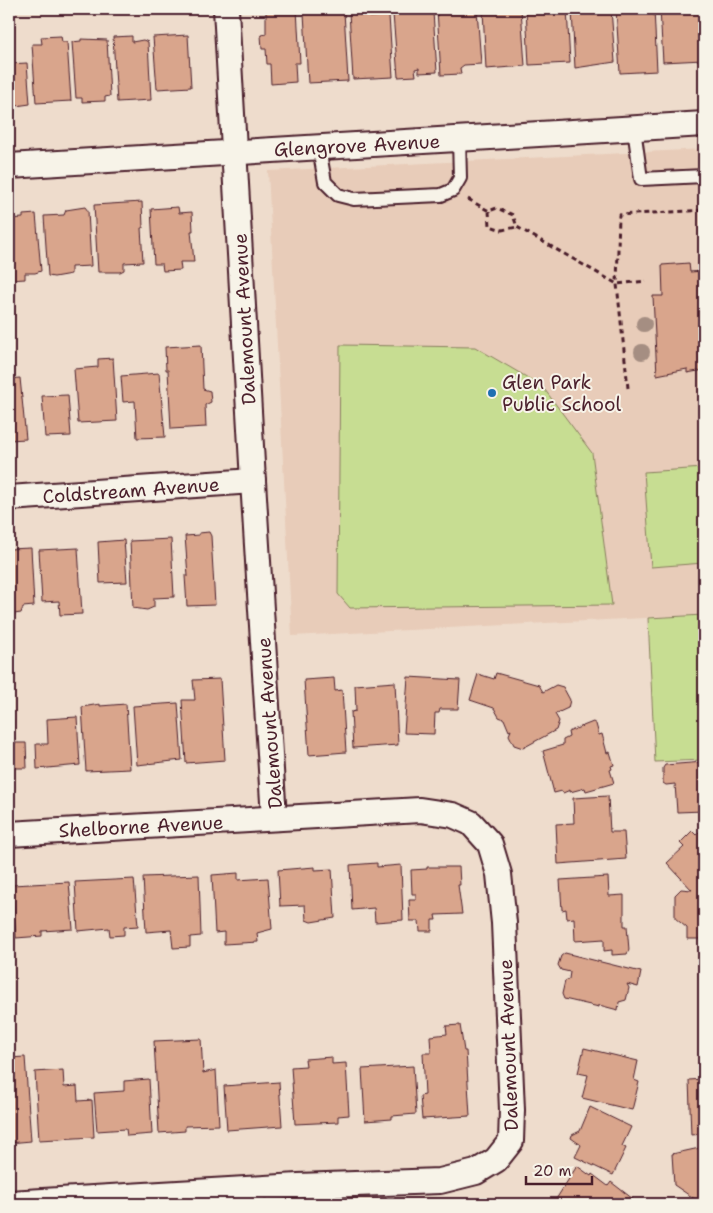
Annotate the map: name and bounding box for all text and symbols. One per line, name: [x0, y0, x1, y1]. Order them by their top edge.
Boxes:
street label: Glengrove Avenue: [273, 129, 441, 162]
street label: Dalemount Avenue: [228, 232, 261, 405]
place label: Glen Park Public School: [502, 370, 622, 417]
marker: Glen Park Public School: [486, 387, 498, 399]
street label: Coldstream Avenue: [42, 472, 220, 509]
street label: Dalemount Avenue: [251, 636, 288, 810]
street label: Shelborne Avenue: [58, 810, 224, 843]
street label: Dalemount Avenue: [493, 959, 524, 1131]
scale bar: [526, 1153, 592, 1185]
text: 20 m: [533, 1161, 572, 1181]

